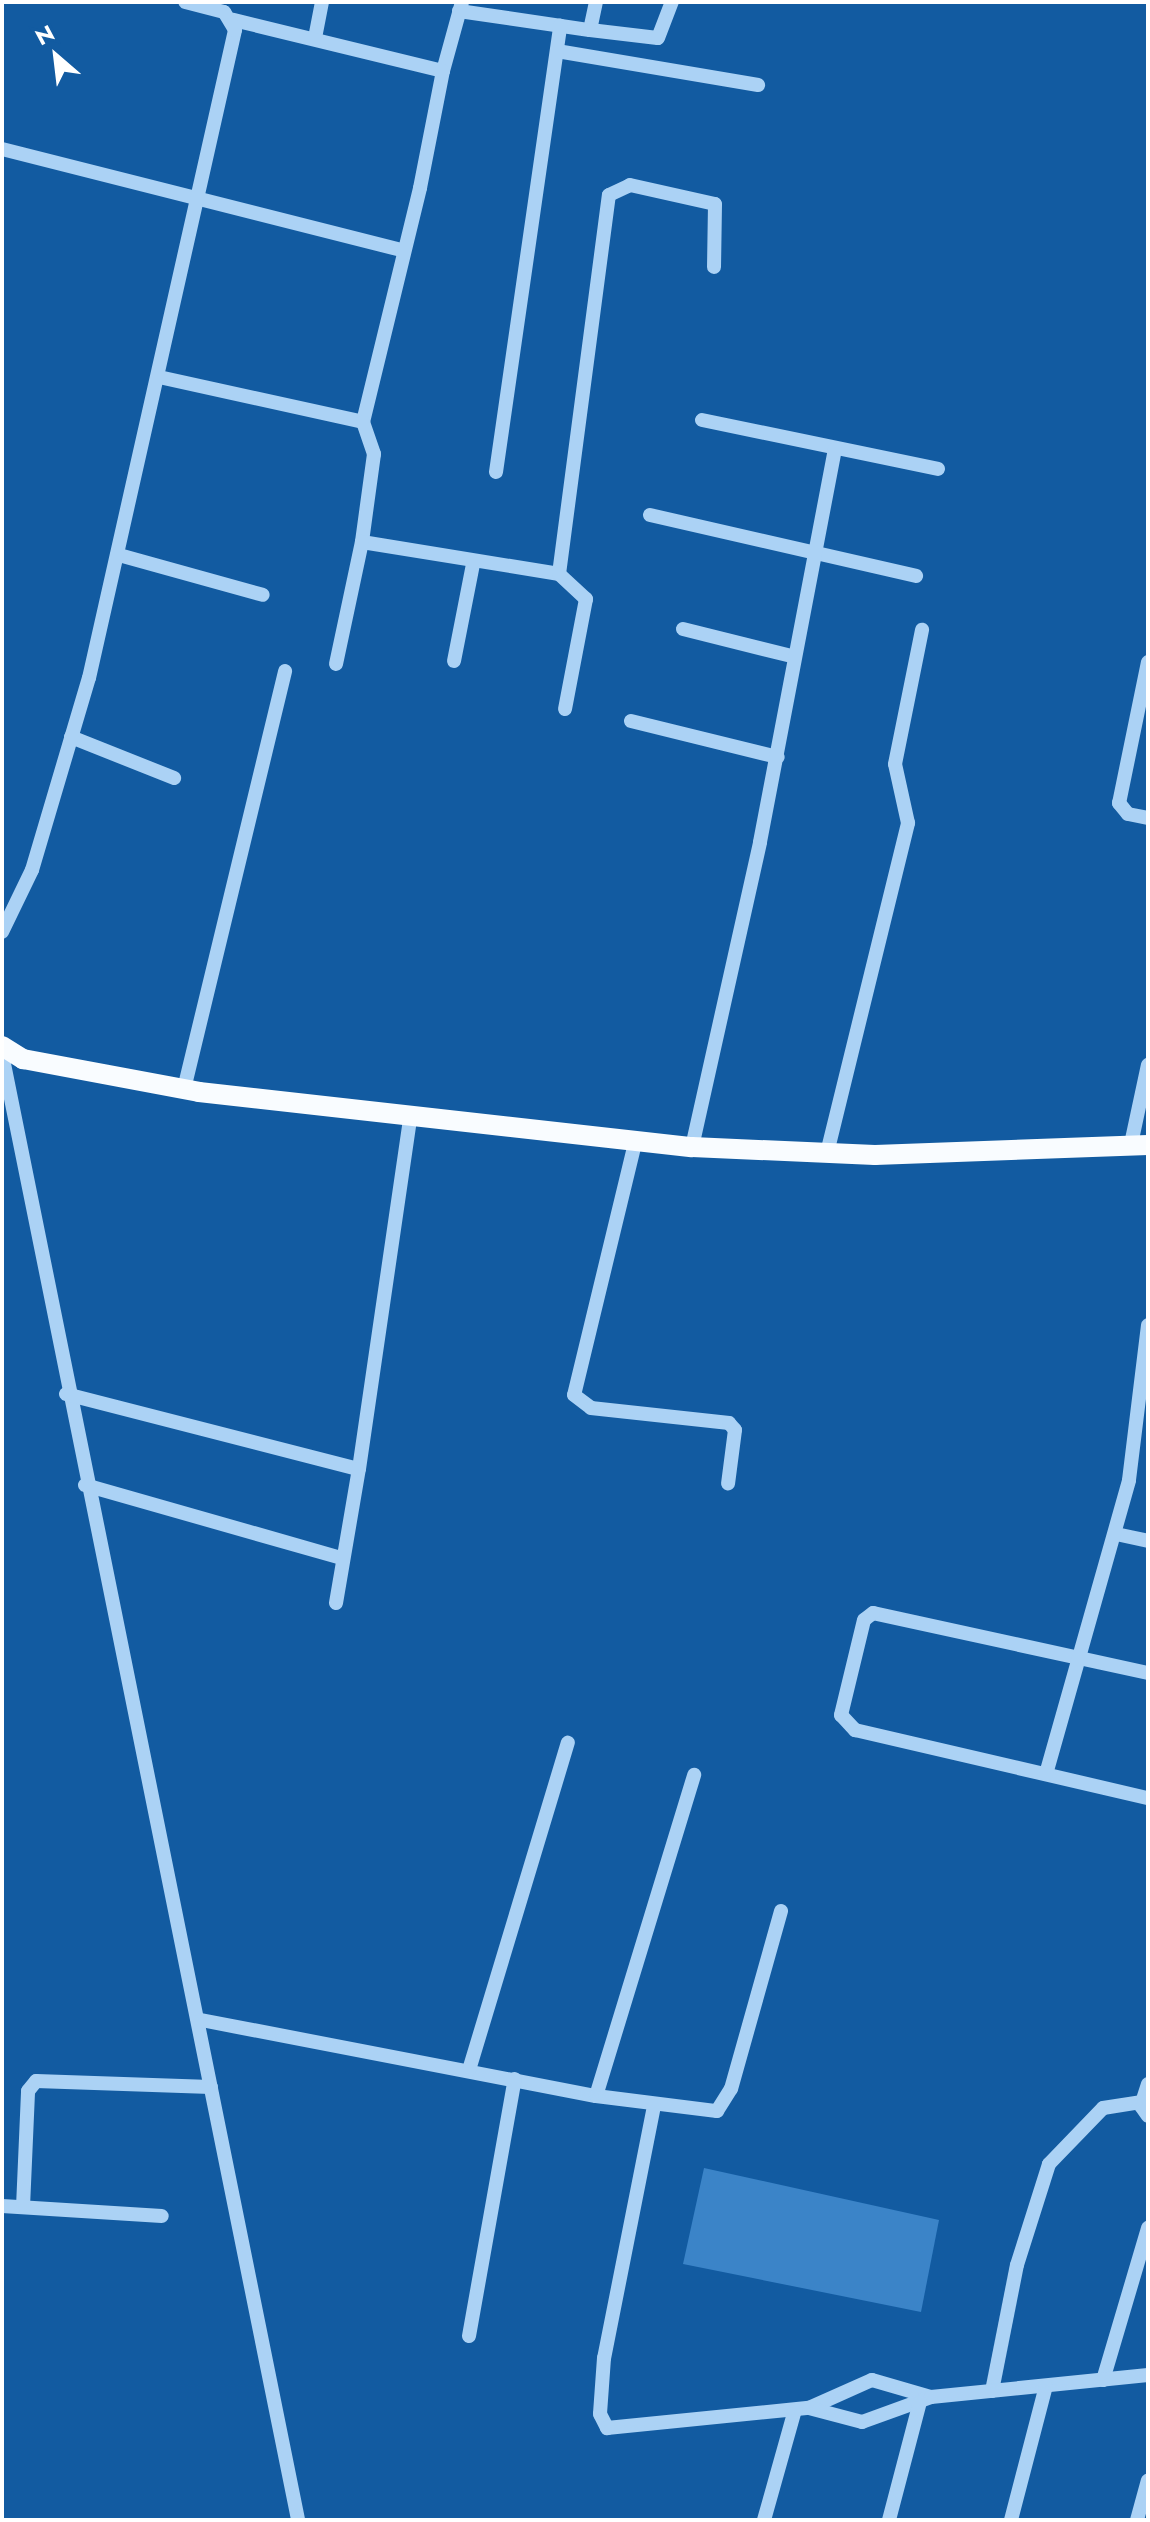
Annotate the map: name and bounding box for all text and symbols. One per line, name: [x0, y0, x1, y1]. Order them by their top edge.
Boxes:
north arrow: [16, 16, 96, 96]
text: N: [30, 17, 60, 53]

